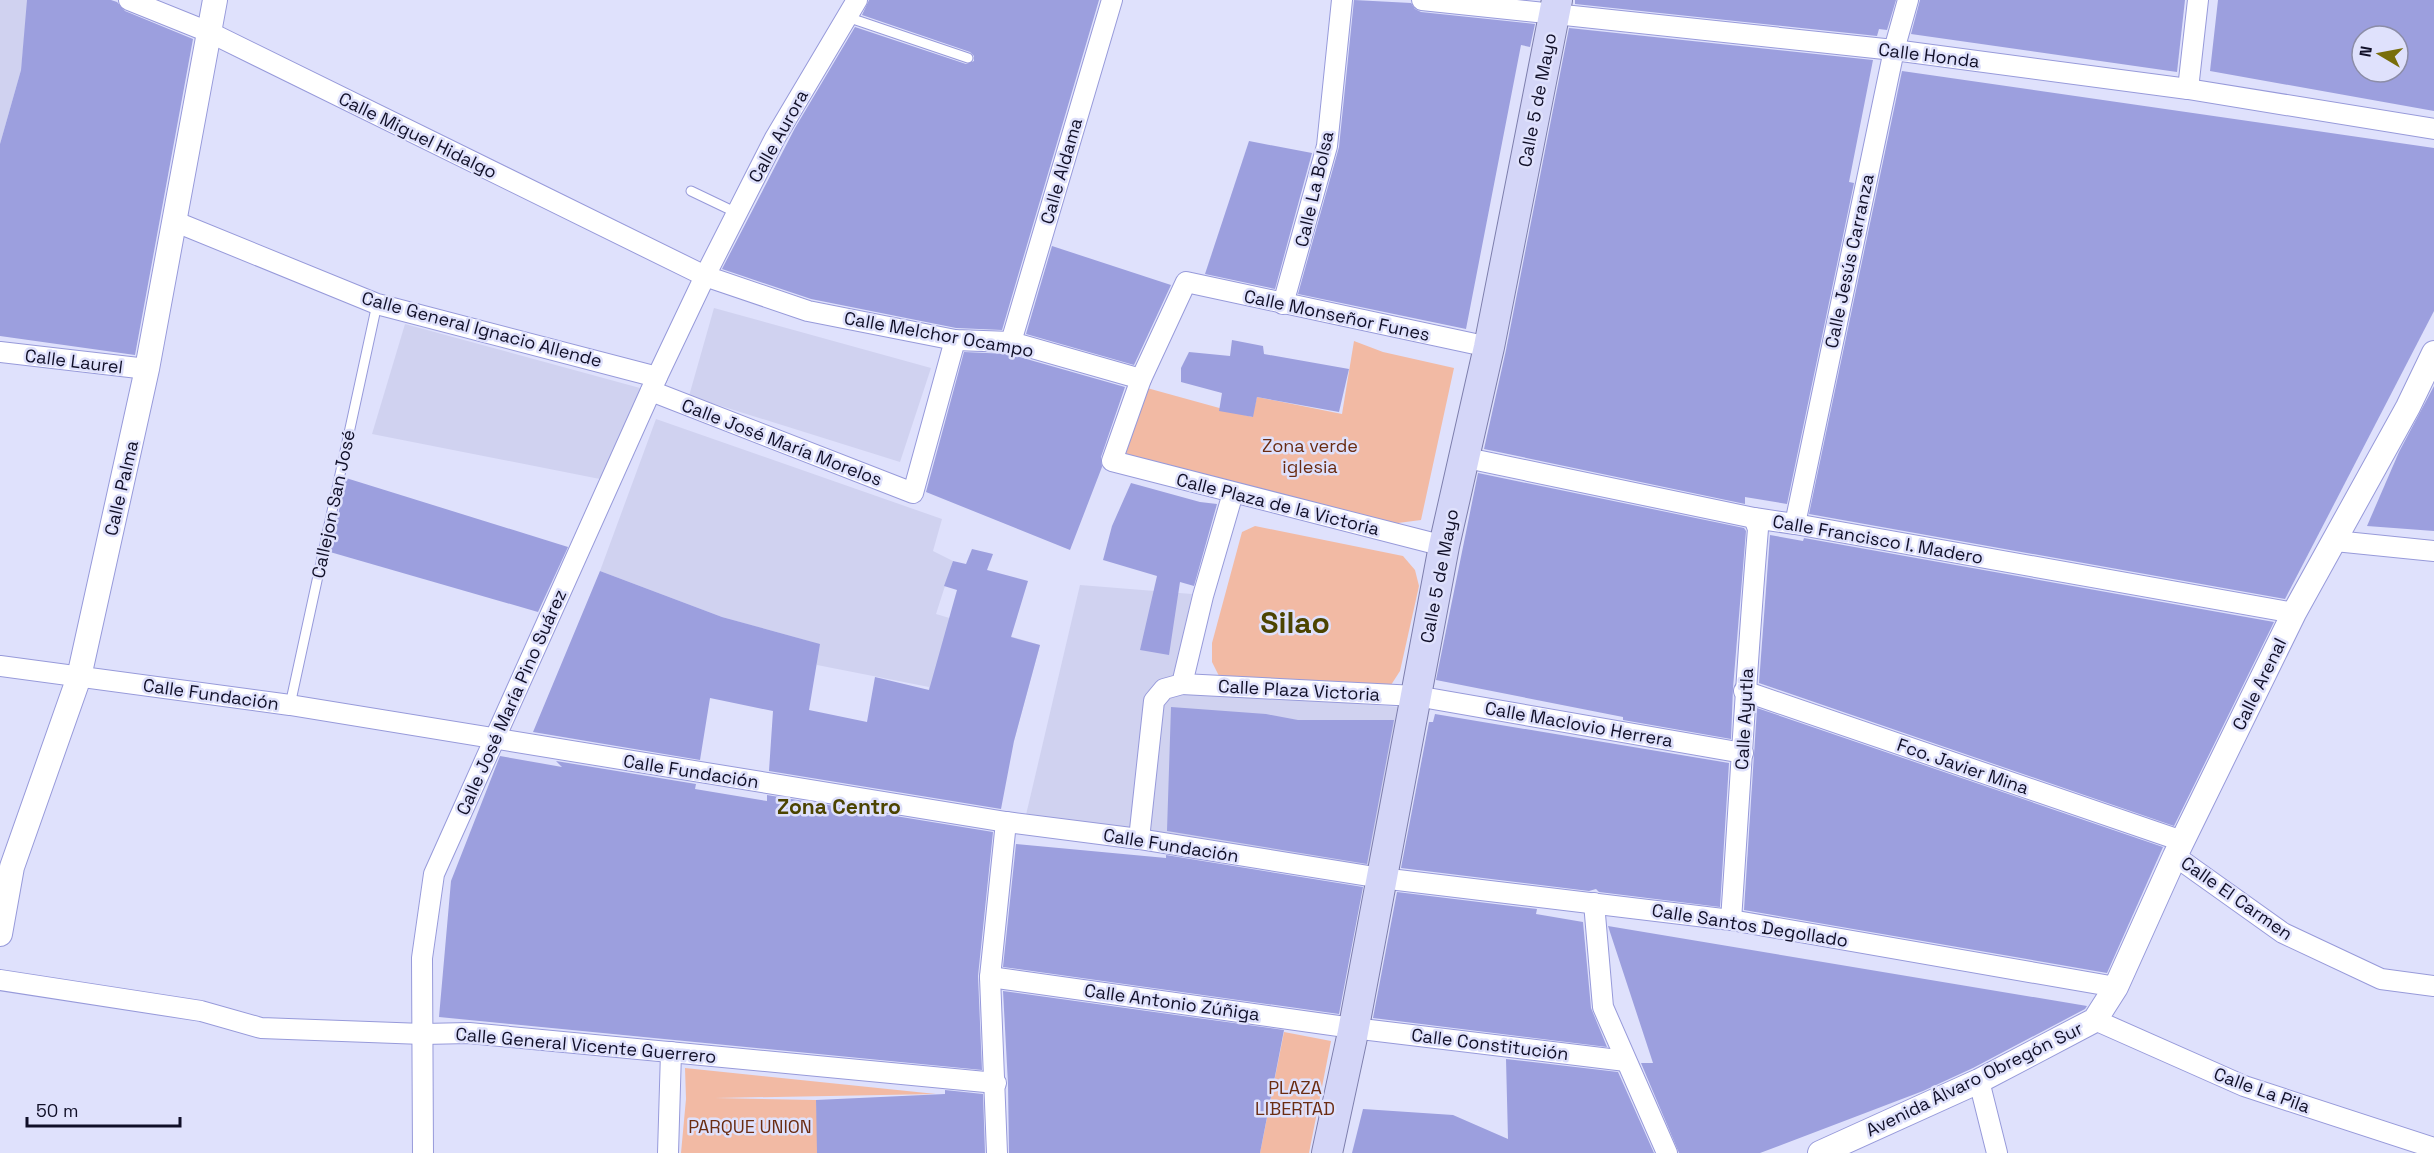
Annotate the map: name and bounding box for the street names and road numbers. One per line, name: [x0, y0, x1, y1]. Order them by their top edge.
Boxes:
street label: Calle 5 de Mayo: [1513, 31, 1561, 169]
street label: Calle Honda: [1877, 37, 1981, 73]
street label: Calle Aurora: [743, 86, 813, 186]
street label: Calle Miguel Hidalgo: [335, 87, 501, 183]
street label: Calle Aldama: [1035, 115, 1087, 227]
street label: Calle La Bolsa: [1290, 129, 1338, 249]
street label: Calle Jesús Carranza: [1819, 172, 1879, 350]
street label: Calle Monseñor Funes: [1242, 284, 1432, 346]
street label: Calle General Ignacio Allende: [359, 286, 605, 372]
street label: Calle Melchor Ocampo: [842, 306, 1036, 362]
street label: Calle Laurel: [24, 344, 124, 378]
street label: Calle José María Morelos: [678, 393, 886, 491]
street label: Callejon San José: [306, 428, 360, 580]
street label: Calle Palma: [99, 438, 143, 538]
street label: Calle Plaza de la Victoria: [1174, 468, 1382, 540]
street label: Calle 5 de Mayo: [1415, 507, 1463, 645]
street label: Calle Francisco I. Madero: [1771, 509, 1985, 569]
street label: Calle José María Pino Suárez: [451, 586, 571, 818]
street label: Calle Arenal: [2227, 634, 2291, 734]
street label: Calle Ayutla: [1730, 667, 1758, 771]
street label: Calle Fundación: [142, 673, 280, 715]
street label: Calle Plaza Victoria: [1217, 674, 1381, 706]
street label: Calle Maclovio Herrera: [1483, 696, 1675, 752]
street label: Fco. Javier Mina: [1894, 733, 2032, 799]
street label: Calle Fundación: [622, 749, 760, 793]
street label: Calle Fundación: [1102, 823, 1240, 867]
street label: Calle El Carmen: [2177, 851, 2297, 945]
street label: Calle Santos Degollado: [1650, 898, 1850, 952]
street label: Calle Antonio Zúñiga: [1083, 978, 1261, 1026]
street label: Avenida Álvaro Obregón Sur: [1862, 1016, 2086, 1142]
street label: Calle General Vicente Guerrero: [455, 1022, 717, 1068]
street label: Calle Constitución: [1410, 1023, 1570, 1065]
street label: Calle La Pila: [2211, 1062, 2313, 1118]

